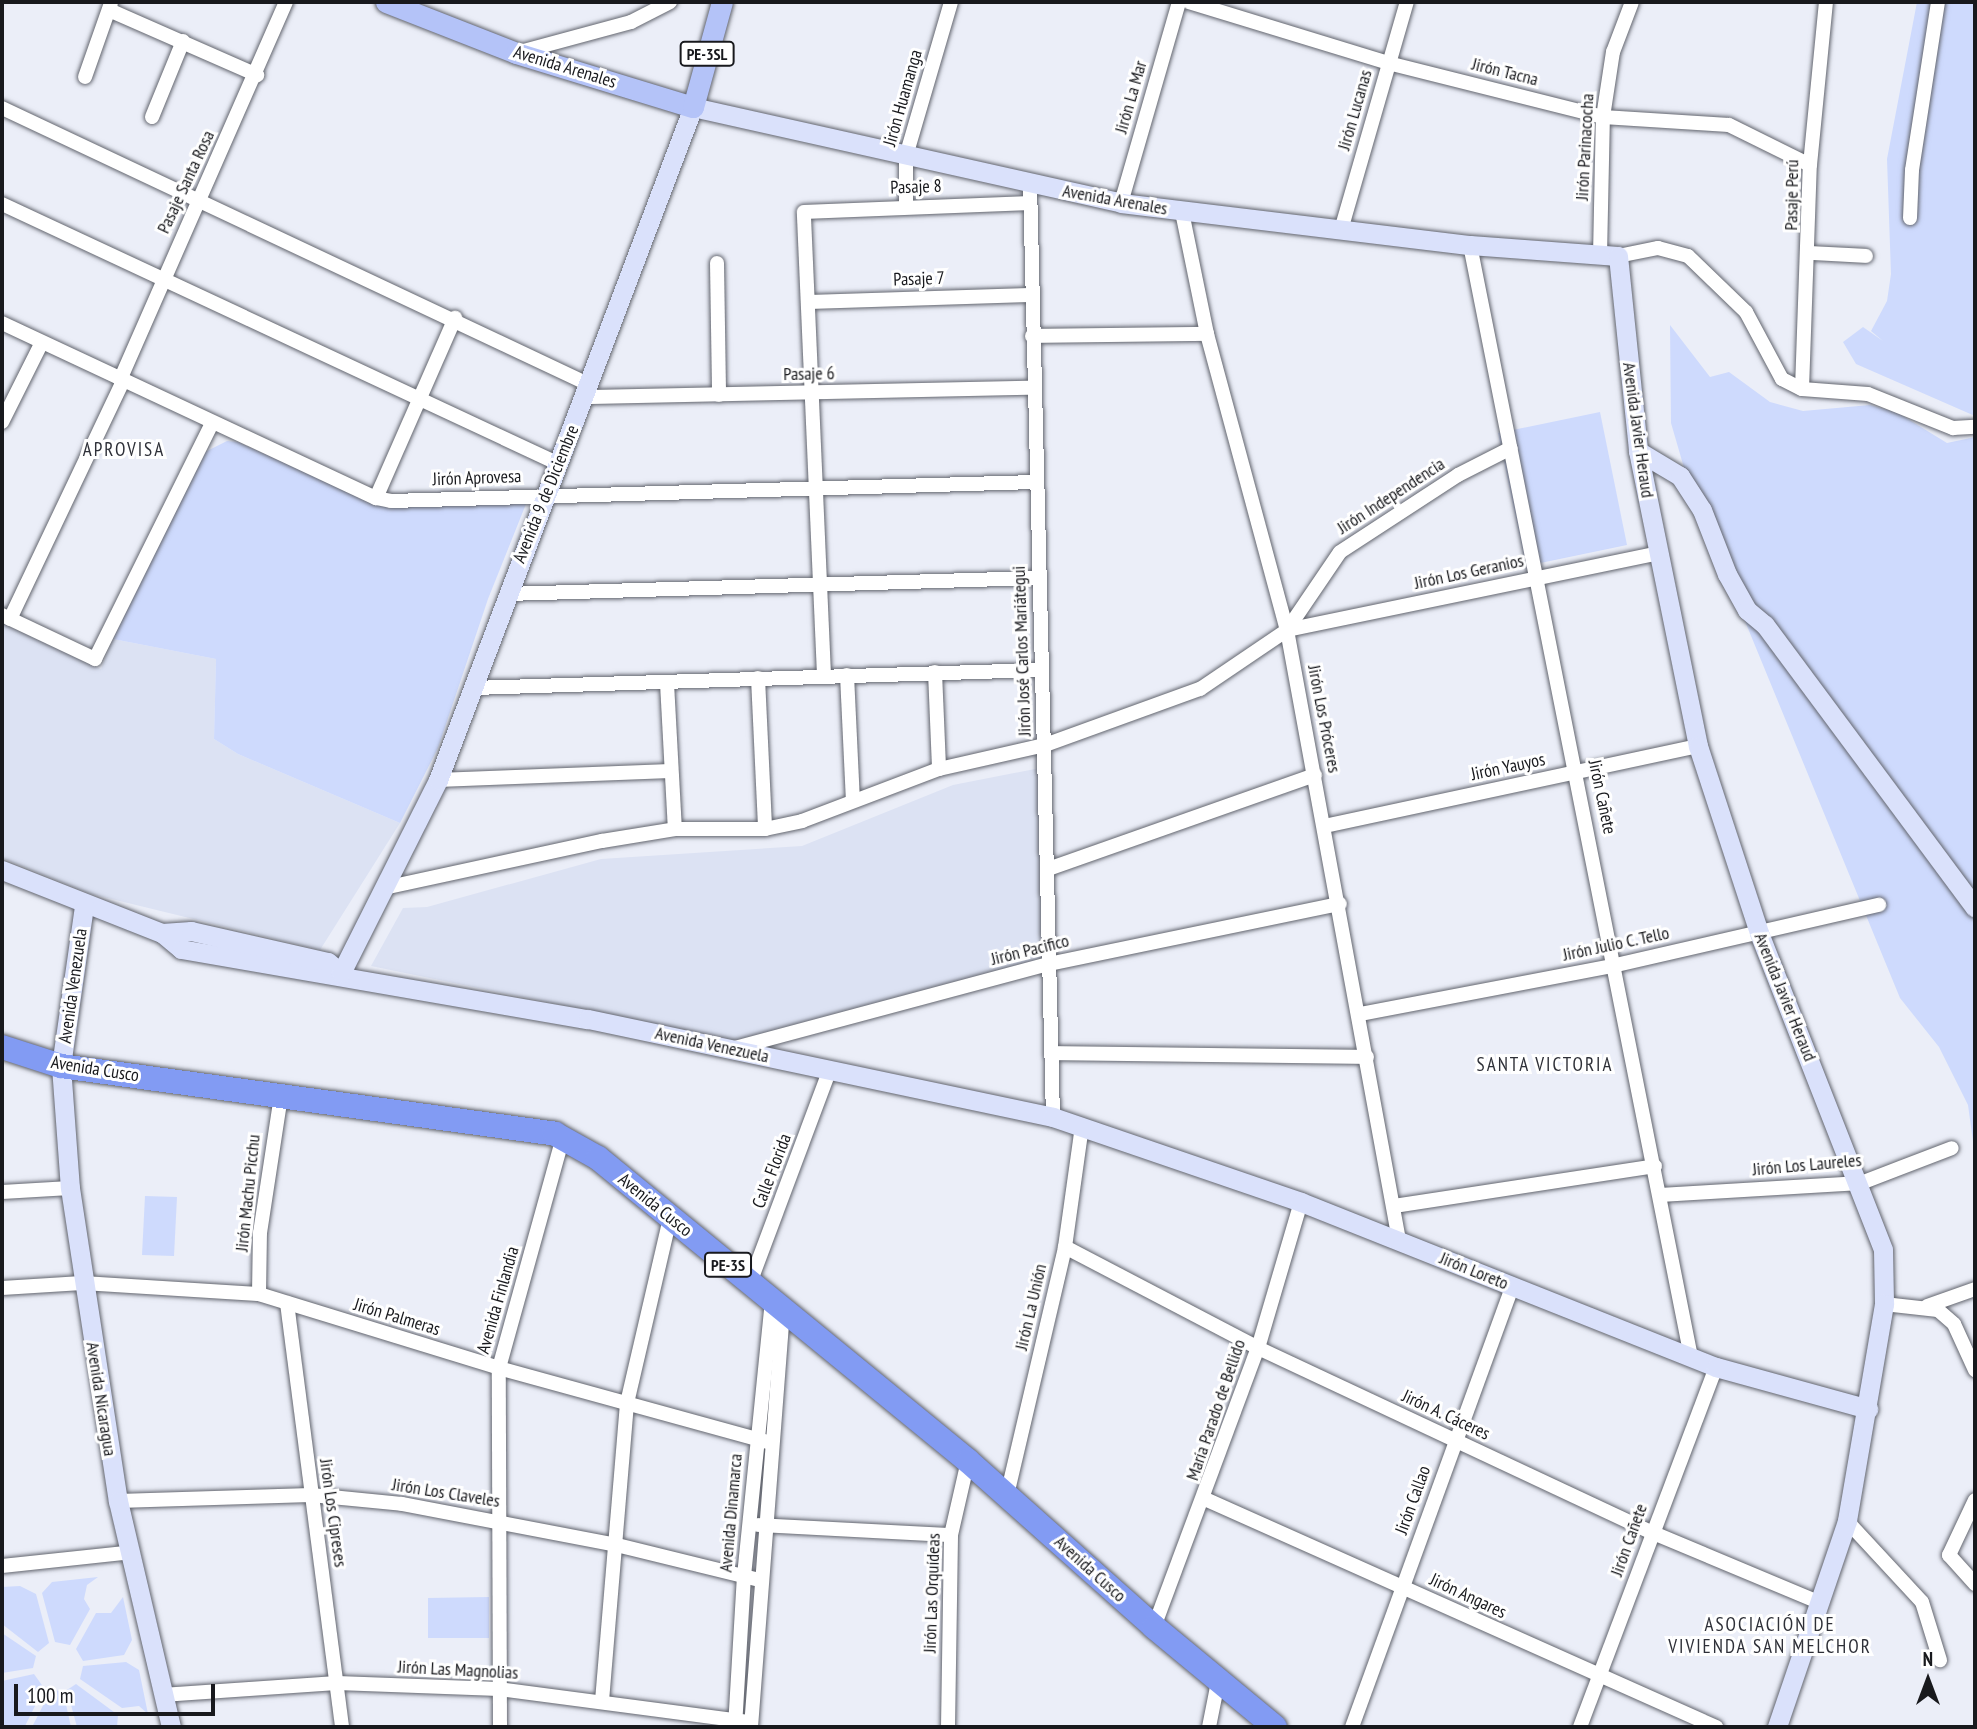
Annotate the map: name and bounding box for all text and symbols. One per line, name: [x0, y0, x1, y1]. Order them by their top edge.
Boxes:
street label: Avenida Arenales: [511, 41, 619, 93]
road number: PE-3SL: [679, 42, 735, 66]
street label: Jirón Huamanga: [879, 47, 927, 149]
street label: Jirón Tacna: [1469, 53, 1541, 91]
street label: Jirón La Mar: [1110, 58, 1152, 136]
street label: Jirón Lucanas: [1333, 67, 1377, 153]
street label: Jirón Parinacocha: [1571, 93, 1599, 201]
street label: Pasaje Santa Rosa: [153, 127, 219, 237]
street label: Pasaje Perú: [1781, 159, 1803, 231]
street label: Pasaje 8: [890, 175, 942, 199]
street label: Avenida Arenales: [1061, 180, 1169, 220]
street label: Pasaje 7: [893, 267, 945, 291]
street label: Avenida Javier Heraud: [1618, 361, 1658, 499]
street label: Pasaje 6: [783, 363, 835, 385]
street label: Avenida 9 de Diciembre: [508, 422, 584, 566]
district label: APROVISA: [84, 439, 164, 461]
street label: Jirón Independencia: [1333, 453, 1449, 539]
street label: Jirón Aprovesa: [432, 466, 522, 490]
street label: Jirón Los Geranios: [1412, 550, 1526, 594]
street label: Jirón José Carlos Mariátegui: [1008, 565, 1036, 737]
street label: Jirón Los Próceres: [1303, 663, 1345, 775]
street label: Jirón Yauyos: [1469, 749, 1547, 785]
street label: Jirón Cañete: [1584, 758, 1620, 836]
street label: Jirón Julio C. Tello: [1560, 922, 1672, 966]
street label: Avenida Venezuela: [54, 927, 92, 1045]
street label: Jirón Pacifico: [989, 930, 1071, 970]
street label: Avenida Javier Heraud: [1749, 930, 1821, 1064]
street label: Avenida Venezuela: [653, 1022, 771, 1068]
street label: Avenida Cusco: [49, 1051, 141, 1087]
district label: SANTA VICTORIA: [1478, 1054, 1612, 1076]
street label: Calle Florida: [748, 1131, 796, 1211]
street label: Jirón Machu Picchu: [231, 1133, 265, 1253]
street label: Jirón Los Laureles: [1752, 1149, 1862, 1181]
street label: Avenida Cusco: [614, 1169, 696, 1241]
street label: Avenida Finlandia: [472, 1244, 524, 1356]
street label: Jirón Loreto: [1437, 1247, 1511, 1295]
road number: PE-3S: [704, 1252, 752, 1278]
street label: Jirón La Unión: [1011, 1262, 1051, 1352]
street label: Jirón Palmeras: [351, 1294, 443, 1340]
street label: María Parado de Bellido: [1182, 1337, 1250, 1483]
street label: Avenida Nicaragua: [81, 1340, 121, 1458]
street label: Jirón A. Cáceres: [1398, 1385, 1494, 1445]
street label: Avenida Dinamarca: [715, 1453, 747, 1573]
street label: Jirón Los Cipreses: [315, 1458, 351, 1568]
street label: Jirón Callao: [1391, 1463, 1435, 1537]
street label: Jirón Los Claveles: [391, 1474, 501, 1512]
street label: Jirón Cañete: [1606, 1501, 1652, 1579]
street label: Avenida Cusco: [1050, 1531, 1130, 1607]
street label: Jirón Las Orquídeas: [919, 1533, 945, 1653]
street label: Jirón Angares: [1426, 1569, 1510, 1623]
district label: ASOCIACIÓN DE VIVIENDA SAN MELCHOR: [1670, 1614, 1870, 1658]
north arrow: [1893, 1645, 1963, 1715]
text: N: [1923, 1647, 1933, 1671]
street label: Jirón Las Magnolias: [397, 1656, 519, 1684]
scale bar: [18, 1670, 219, 1714]
text: 100 m: [27, 1682, 73, 1709]

